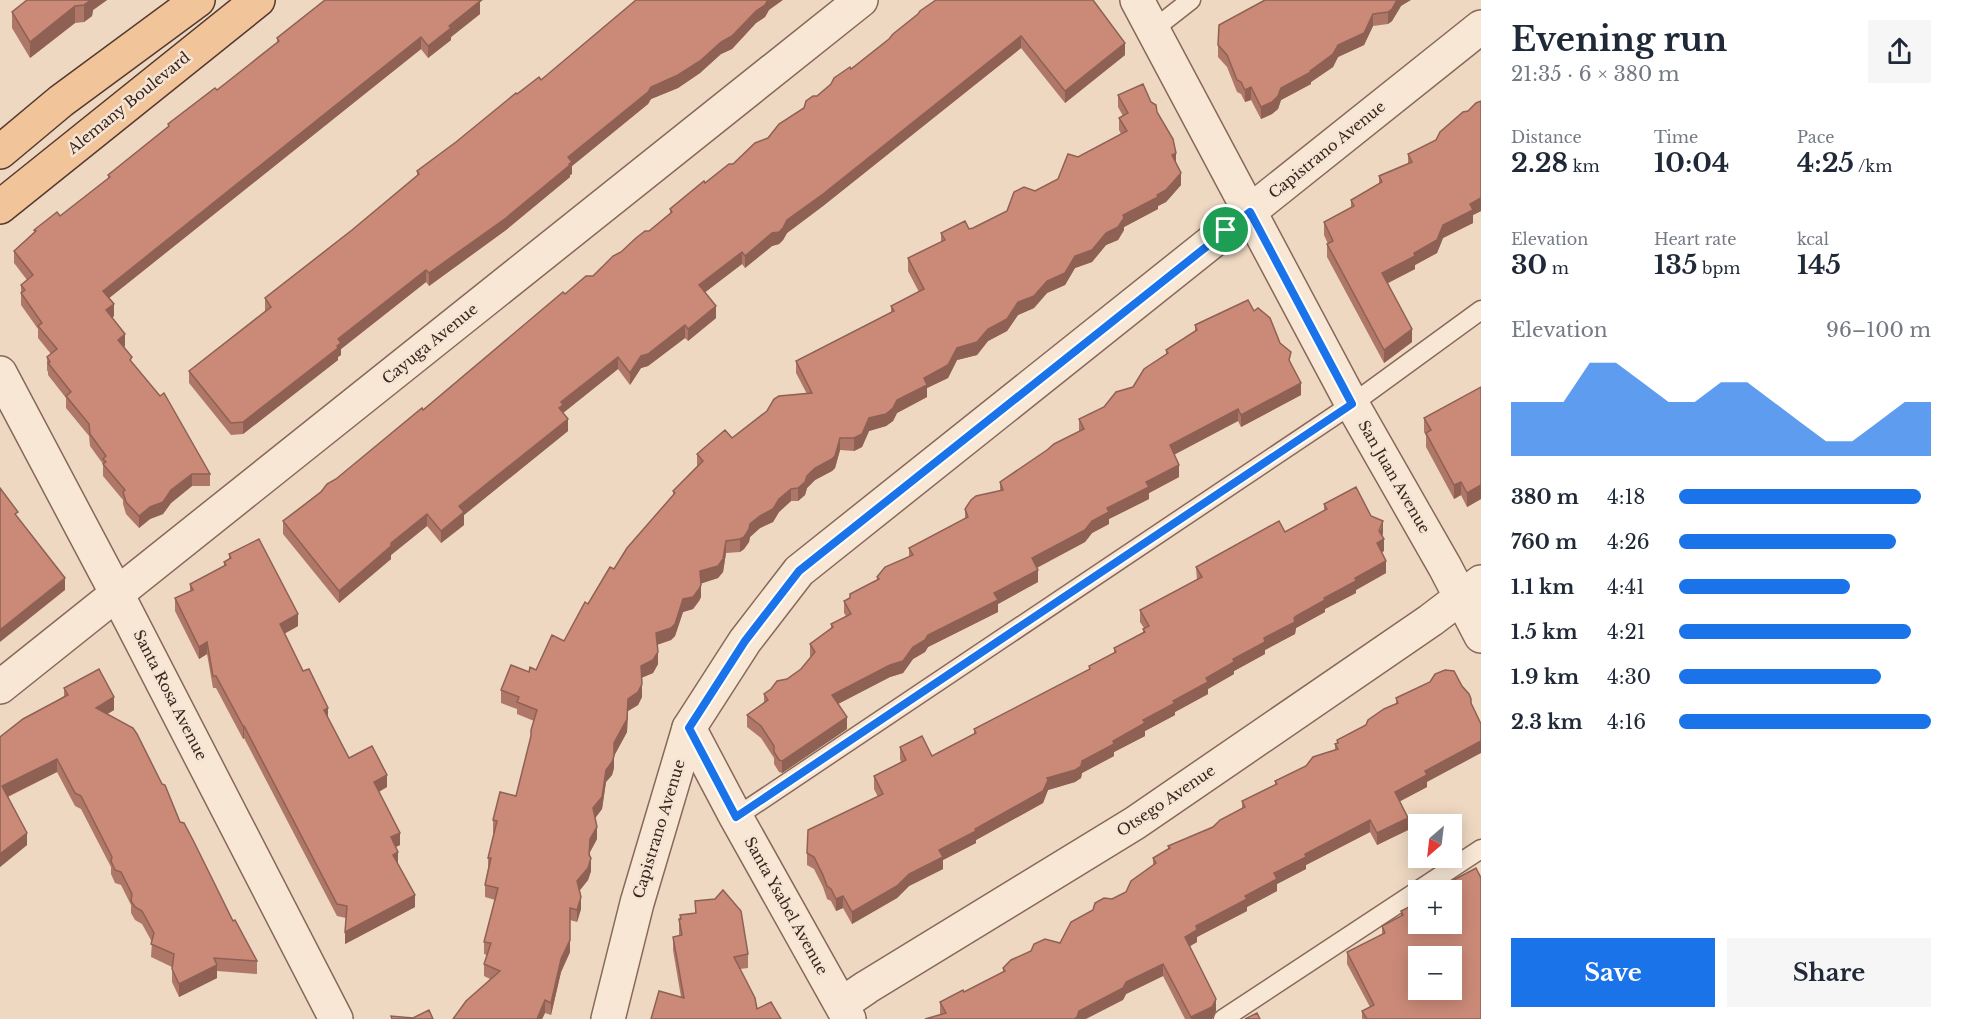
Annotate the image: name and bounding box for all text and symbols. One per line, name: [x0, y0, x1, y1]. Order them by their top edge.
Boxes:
text: Evening run: [1511, 19, 1727, 60]
button: share: [1868, 20, 1931, 83]
street label: Alemany Boulevard: [63, 47, 194, 158]
text: 21:35 · 6 × 380 m: [1511, 62, 1679, 86]
street label: Capistrano Avenue: [1265, 97, 1389, 202]
text: Distance: [1511, 127, 1582, 147]
text: Time: [1654, 127, 1698, 147]
text: Pace: [1797, 127, 1834, 147]
text: 2.28: [1511, 147, 1568, 179]
text: 10:04: [1654, 147, 1729, 179]
text: 4:25: [1797, 147, 1854, 179]
text: km: [1568, 156, 1600, 176]
text: /km: [1854, 156, 1892, 176]
pin: [1200, 204, 1251, 255]
icon: arrive: [1209, 213, 1242, 246]
text: Elevation: [1511, 229, 1588, 249]
text: Heart rate: [1654, 229, 1736, 249]
text: kcal: [1797, 229, 1829, 249]
text: 30: [1511, 249, 1547, 281]
text: 135: [1654, 249, 1697, 281]
text: 145: [1797, 249, 1841, 281]
text: m: [1547, 258, 1569, 278]
text: bpm: [1697, 258, 1740, 278]
street label: Cayuga Avenue: [378, 299, 481, 388]
text: Elevation: [1511, 318, 1608, 342]
text: 96–100 m: [1826, 318, 1931, 342]
street label: San Juan Avenue: [1354, 417, 1435, 537]
text: 380 m: [1511, 485, 1579, 509]
text: 4:18: [1607, 485, 1645, 509]
text: 760 m: [1511, 530, 1577, 554]
text: 4:26: [1607, 530, 1650, 554]
text: 1.1 km: [1511, 575, 1574, 599]
text: 4:41: [1607, 575, 1645, 599]
text: 1.5 km: [1511, 620, 1578, 644]
text: 4:21: [1607, 620, 1646, 644]
street label: Santa Rosa Avenue: [129, 626, 212, 763]
text: 1.9 km: [1511, 665, 1579, 689]
text: 4:30: [1607, 665, 1651, 689]
text: 2.3 km: [1511, 710, 1583, 734]
text: 4:16: [1607, 710, 1646, 734]
street label: Capistrano Avenue: [628, 757, 689, 901]
street label: Otsego Avenue: [1113, 761, 1219, 841]
north arrow: [1408, 814, 1462, 868]
map controls: [1408, 814, 1462, 1000]
street label: Santa Ysabel Avenue: [741, 833, 832, 978]
button: +: [1408, 880, 1462, 934]
button: Save: [1511, 938, 1715, 1007]
button: Share: [1727, 938, 1931, 1007]
button: −: [1408, 946, 1462, 1000]

